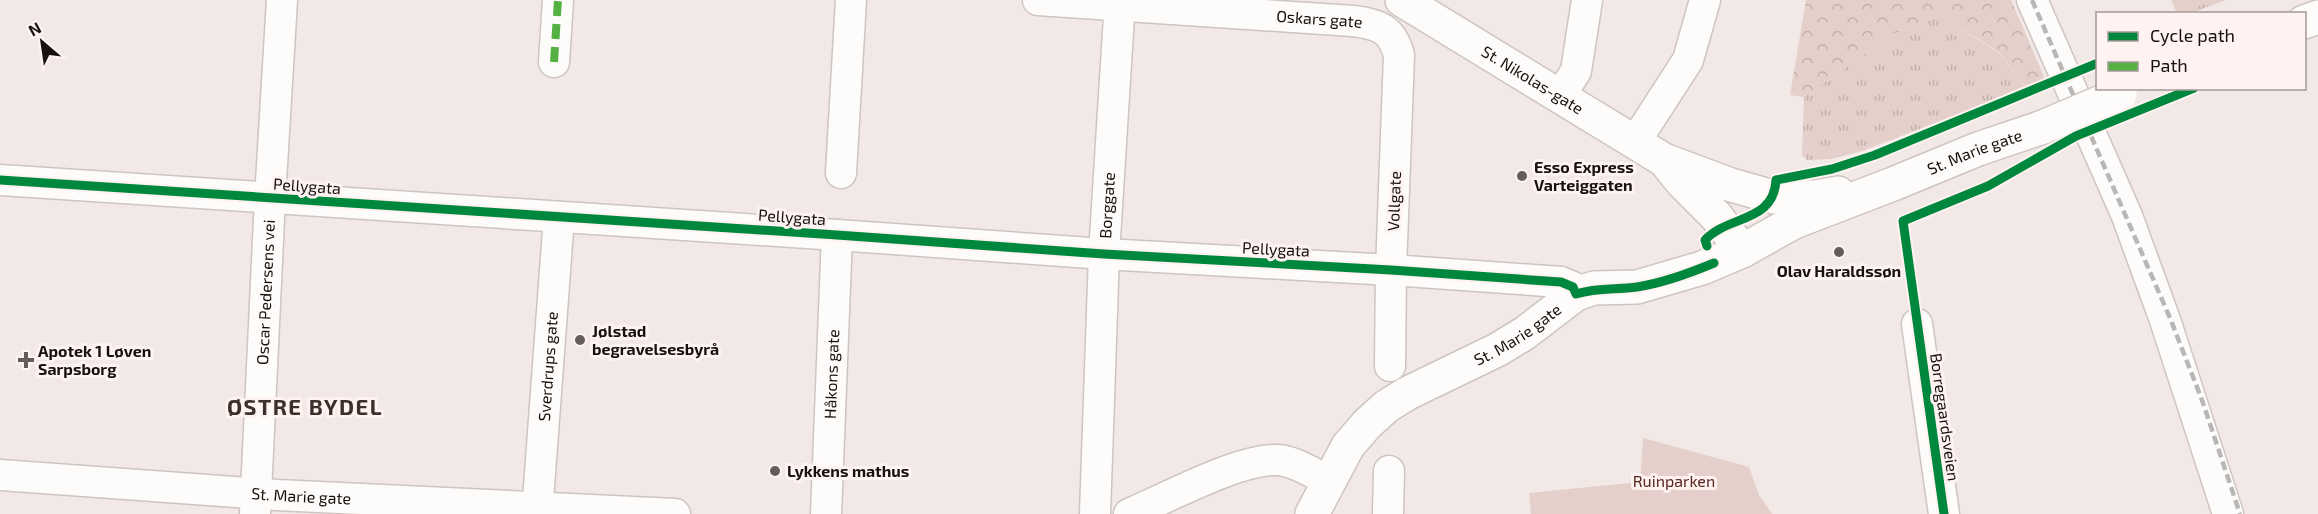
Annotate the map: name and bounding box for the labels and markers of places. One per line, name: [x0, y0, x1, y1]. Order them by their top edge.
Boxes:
place label: Esso Express Varteiggaten: [1534, 157, 1634, 194]
marker: Esso Express Varteiggaten: [1515, 169, 1529, 183]
marker: Olav Haraldssøn: [1832, 245, 1846, 259]
place label: Olav Haraldssøn: [1777, 261, 1901, 280]
place label: Jølstad begravelsesbyrå: [592, 321, 719, 359]
marker: Jølstad begravelsesbyrå: [573, 333, 587, 347]
place label: Apotek 1 Løven Sarpsborg: [38, 341, 151, 378]
marker: Apotek 1 Løven Sarpsborg: [19, 353, 33, 367]
place label: Lykkens mathus: [787, 461, 909, 481]
marker: Lykkens mathus: [768, 464, 782, 478]

